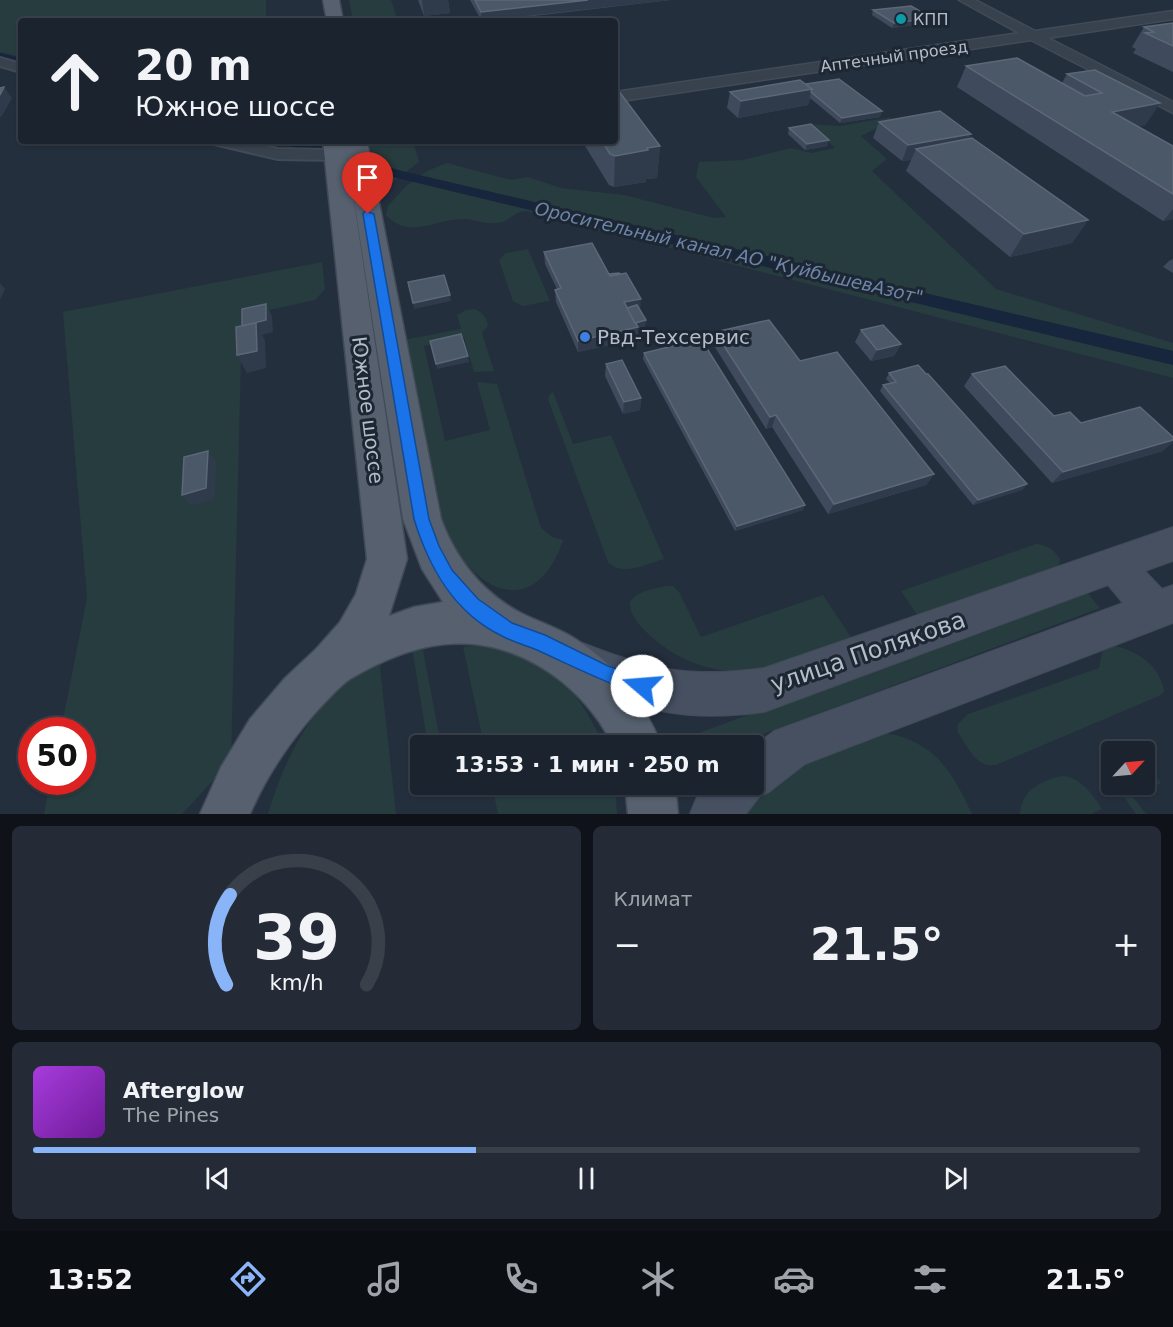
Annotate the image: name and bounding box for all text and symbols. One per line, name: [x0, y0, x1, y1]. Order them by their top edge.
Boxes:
place label: КПП: [913, 10, 948, 29]
marker: КПП: [894, 12, 908, 26]
street label: Аптечный проезд: [819, 37, 969, 76]
text: 20 m: [135, 41, 252, 90]
icon: ahead: [36, 42, 114, 120]
text: Южное шоссе: [135, 91, 335, 122]
pin: [342, 152, 393, 214]
icon: arrive: [351, 161, 384, 194]
water label: Оросительный канал АО "КуйбышевАзот": [533, 198, 925, 308]
place label: Рвд-Техсервис: [597, 325, 750, 349]
marker: Рвд-Техсервис: [578, 330, 592, 344]
street label: Южное шоссе: [347, 335, 389, 485]
street label: улица Полякова: [767, 605, 969, 699]
position arrow: [610, 654, 674, 718]
speed limit sign: 50: [18, 717, 96, 795]
north arrow: [1101, 741, 1155, 795]
map controls: [1101, 741, 1155, 795]
text: 13:53 · 1 мин · 250 m: [454, 752, 720, 777]
text: Климат: [614, 887, 692, 911]
text: 39: [253, 901, 340, 974]
text: 21.5°: [810, 918, 944, 971]
text: −: [614, 925, 641, 964]
text: +: [1112, 925, 1140, 964]
text: km/h: [269, 970, 323, 995]
text: Afterglow: [123, 1078, 245, 1103]
text: The Pines: [123, 1103, 219, 1127]
icon: previous: [201, 1162, 234, 1195]
icon: pause: [570, 1162, 603, 1195]
icon: next: [939, 1162, 972, 1195]
icon: directions: [227, 1258, 269, 1300]
icon: music: [364, 1258, 406, 1300]
icon: phone: [500, 1258, 542, 1300]
icon: climate: [637, 1258, 679, 1300]
icon: car: [773, 1258, 815, 1300]
icon: filters: [909, 1258, 951, 1300]
text: 13:52: [47, 1264, 133, 1295]
text: 21.5°: [1046, 1264, 1126, 1295]

